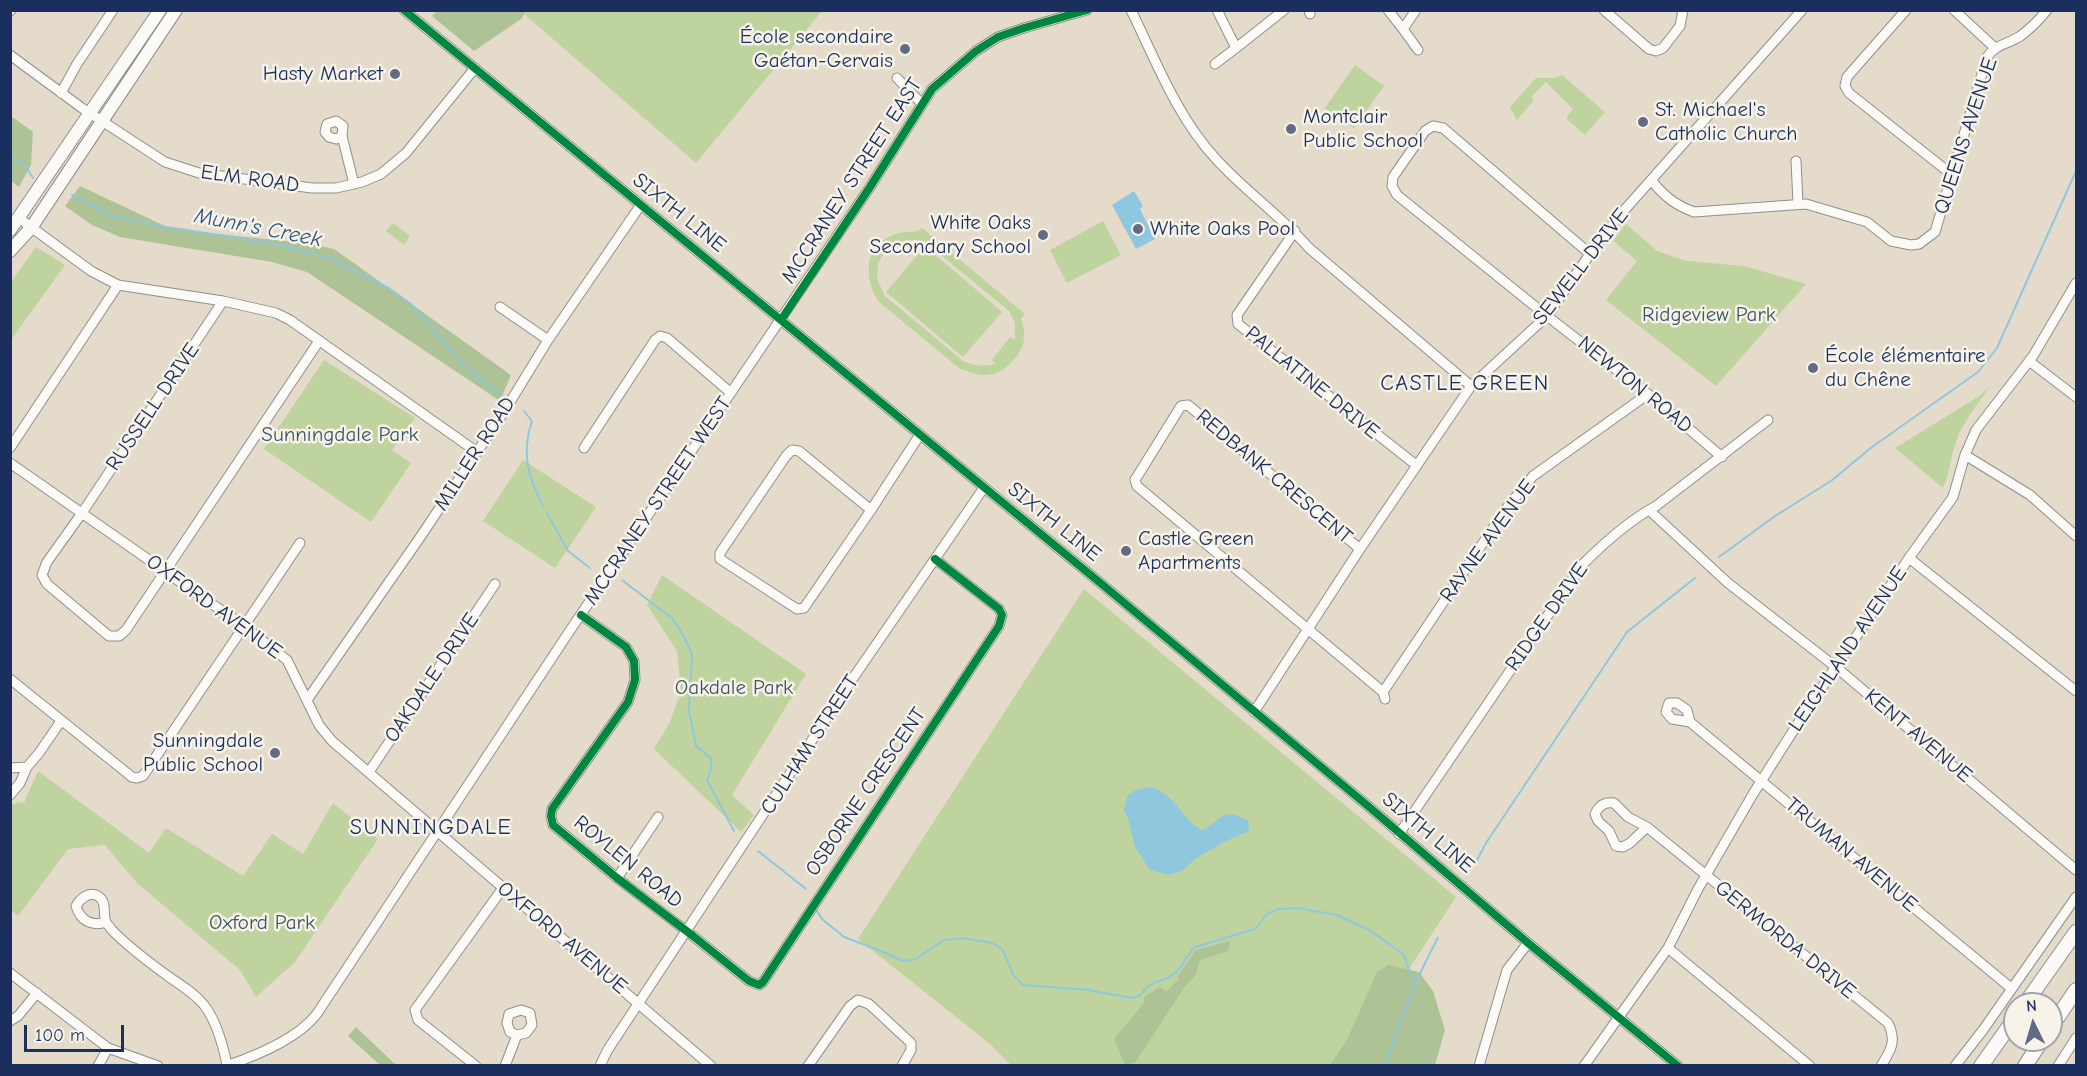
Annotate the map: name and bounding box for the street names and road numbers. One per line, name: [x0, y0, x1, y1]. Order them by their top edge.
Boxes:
street label: QUEENS AVENUE: [1929, 54, 2003, 218]
street label: MCCRANEY STREET EAST: [776, 74, 928, 288]
street label: ELM ROAD: [199, 160, 301, 198]
street label: SIXTH LINE: [627, 168, 731, 258]
street label: SEWELL DRIVE: [1528, 204, 1634, 330]
street label: PALLATINE DRIVE: [1240, 321, 1384, 445]
street label: NEWTON ROAD: [1573, 331, 1697, 439]
street label: RUSSELL DRIVE: [101, 338, 205, 476]
street label: MILLER ROAD: [429, 392, 521, 516]
street label: MCCRANEY STREET WEST: [579, 392, 737, 610]
street label: REDBANK CRESCENT: [1191, 404, 1357, 550]
street label: RAYNE AVENUE: [1435, 475, 1541, 607]
street label: SIXTH LINE: [1002, 477, 1106, 567]
street label: OXFORD AVENUE: [141, 549, 287, 665]
street label: RIDGE DRIVE: [1500, 558, 1594, 676]
street label: LEIGHLAND AVENUE: [1783, 562, 1913, 736]
street label: OAKDALE DRIVE: [379, 608, 485, 748]
street label: CULHAM STREET: [756, 671, 864, 819]
street label: KENT AVENUE: [1859, 684, 1977, 788]
street label: OSBORNE CRESCENT: [800, 703, 932, 881]
street label: SIXTH LINE: [1377, 787, 1479, 879]
street label: TRUMAN AVENUE: [1780, 792, 1922, 918]
street label: ROYLEN ROAD: [568, 810, 688, 914]
street label: GERMORDA DRIVE: [1709, 875, 1861, 1005]
street label: OXFORD AVENUE: [492, 876, 632, 1000]

